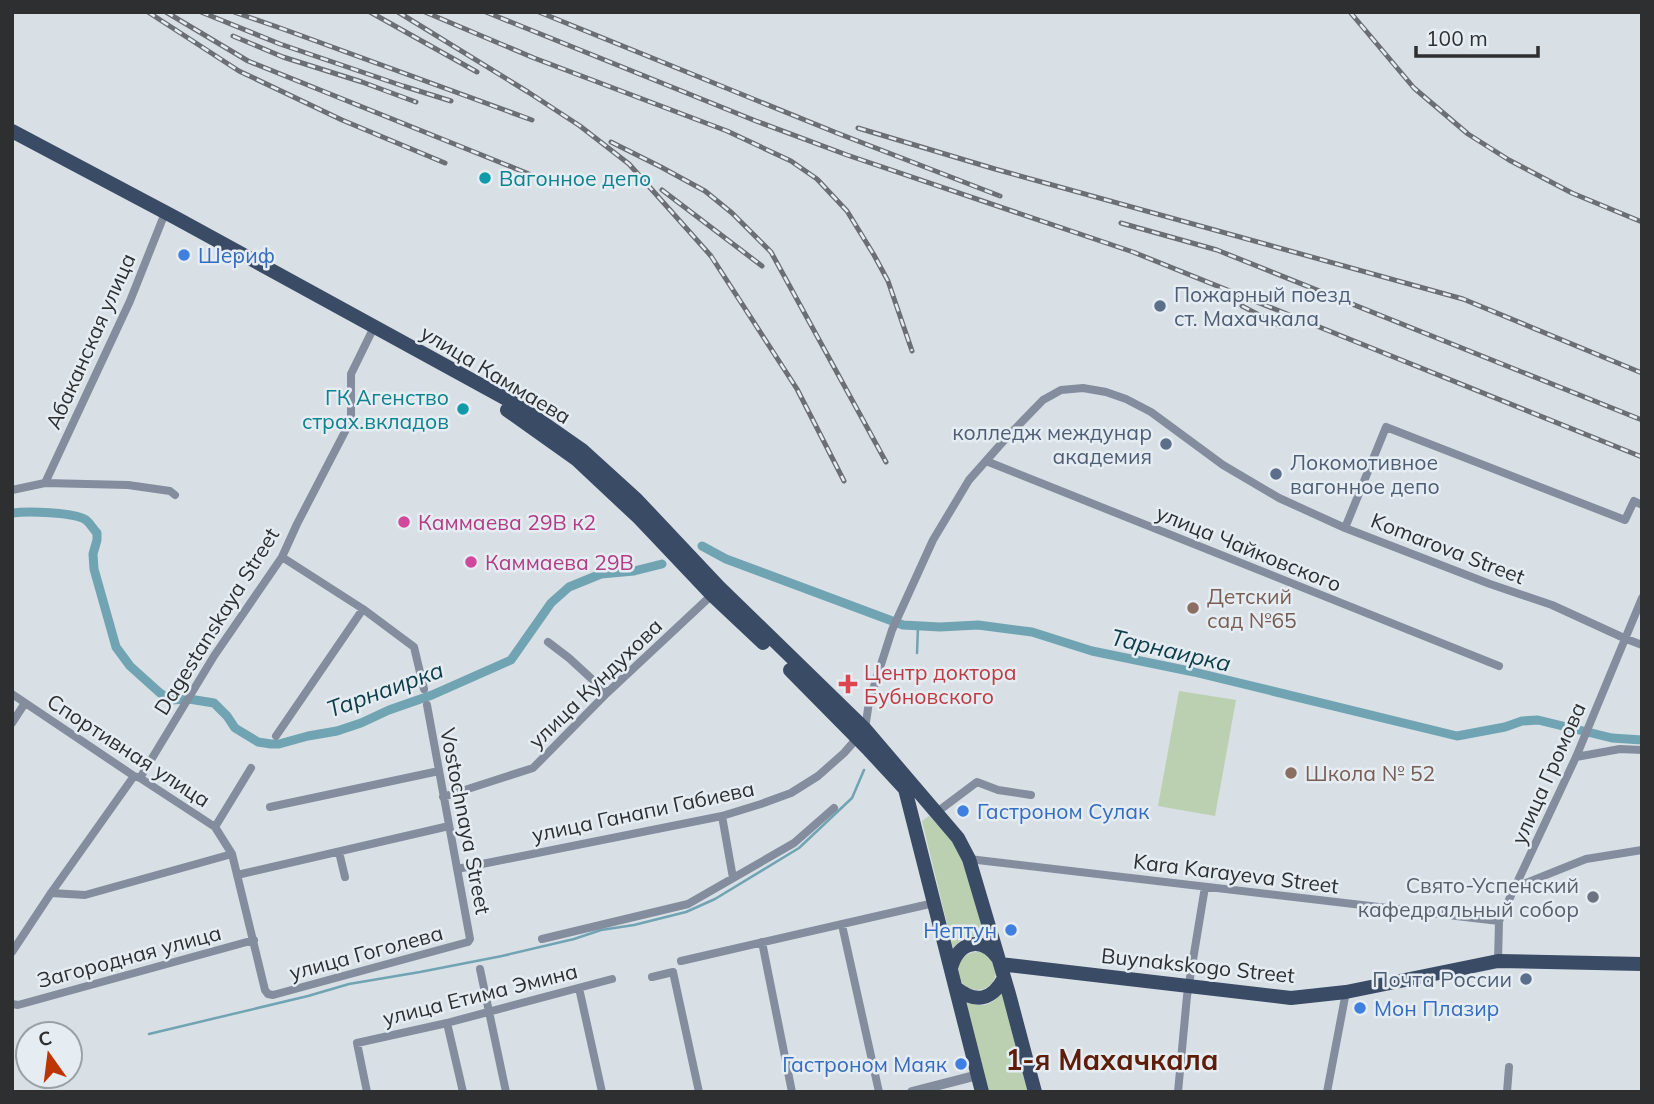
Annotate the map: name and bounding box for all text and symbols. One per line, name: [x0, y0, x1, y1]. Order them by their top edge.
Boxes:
scale bar: [1416, 14, 1538, 58]
text: 100 m: [1426, 25, 1488, 51]
place label: Вагонное депо: [499, 165, 651, 191]
marker: Вагонное депо: [477, 170, 493, 186]
place label: Шериф: [198, 242, 275, 268]
marker: Шериф: [176, 247, 192, 263]
street label: Абаканская улица: [40, 249, 140, 433]
place label: Пожарный поезд ст. Махачкала: [1174, 281, 1351, 331]
marker: Пожарный поезд ст. Махачкала: [1152, 298, 1168, 314]
street label: улица Каммаева: [416, 319, 576, 429]
place label: ГК Агенство страх.вкладов: [302, 384, 449, 434]
marker: ГК Агенство страх.вкладов: [455, 401, 471, 417]
place label: колледж междунар академия: [952, 419, 1152, 469]
marker: колледж междунар академия: [1158, 436, 1174, 452]
place label: Локомотивное вагонное депо: [1290, 449, 1440, 499]
marker: Локомотивное вагонное депо: [1268, 466, 1284, 482]
street label: улица Чайковского: [1153, 499, 1345, 597]
street label: Komarova Street: [1367, 507, 1529, 589]
place label: Каммаева 29В к2: [418, 509, 596, 535]
marker: Каммаева 29В к2: [396, 514, 412, 530]
street label: Dagestanskaya Street: [148, 523, 284, 719]
place label: Каммаева 29В: [485, 549, 634, 575]
marker: Каммаева 29В: [463, 554, 479, 570]
place label: Детский сад №65: [1207, 583, 1297, 633]
marker: Детский сад №65: [1185, 600, 1201, 616]
street label: улица Кундухова: [523, 613, 667, 753]
water label: Тарнаирка: [1108, 622, 1234, 678]
water label: Тарнаирка: [323, 654, 447, 724]
place label: Центр доктора Бубновского: [864, 659, 1017, 709]
marker: Центр доктора Бубновского: [838, 674, 858, 694]
street label: Спортивная улица: [43, 688, 215, 812]
street label: улица Громова: [1505, 698, 1591, 848]
street label: Vostochnaya Street: [435, 725, 497, 917]
place label: Школа № 52: [1305, 760, 1435, 786]
marker: Школа № 52: [1283, 765, 1299, 781]
street label: улица Ганапи Габиева: [529, 775, 757, 847]
place label: Гастроном Сулак: [977, 798, 1150, 824]
marker: Гастроном Сулак: [955, 803, 971, 819]
street label: Kara Karayeva Street: [1132, 847, 1340, 899]
place label: Свято-Успенский кафедральный собор: [1358, 872, 1579, 922]
marker: Свято-Успенский кафедральный собор: [1585, 889, 1601, 905]
place label: Нептун: [923, 917, 997, 943]
street label: Загородная улица: [34, 919, 224, 993]
street label: улица Гоголева: [286, 919, 446, 985]
marker: Нептун: [1003, 922, 1019, 938]
street label: Buynakskogo Street: [1100, 942, 1296, 988]
street label: улица Етима Эмина: [380, 957, 580, 1031]
place label: Почта России: [1372, 966, 1512, 992]
marker: Почта России: [1518, 971, 1534, 987]
place label: Мон Плазир: [1374, 995, 1499, 1021]
marker: Мон Плазир: [1352, 1000, 1368, 1016]
north arrow: [14, 1020, 84, 1090]
text: С: [36, 1025, 54, 1052]
district label: 1-я Махачкала: [1005, 1042, 1219, 1077]
place label: Гастроном Маяк: [782, 1051, 948, 1077]
marker: Гастроном Маяк: [953, 1056, 969, 1072]

